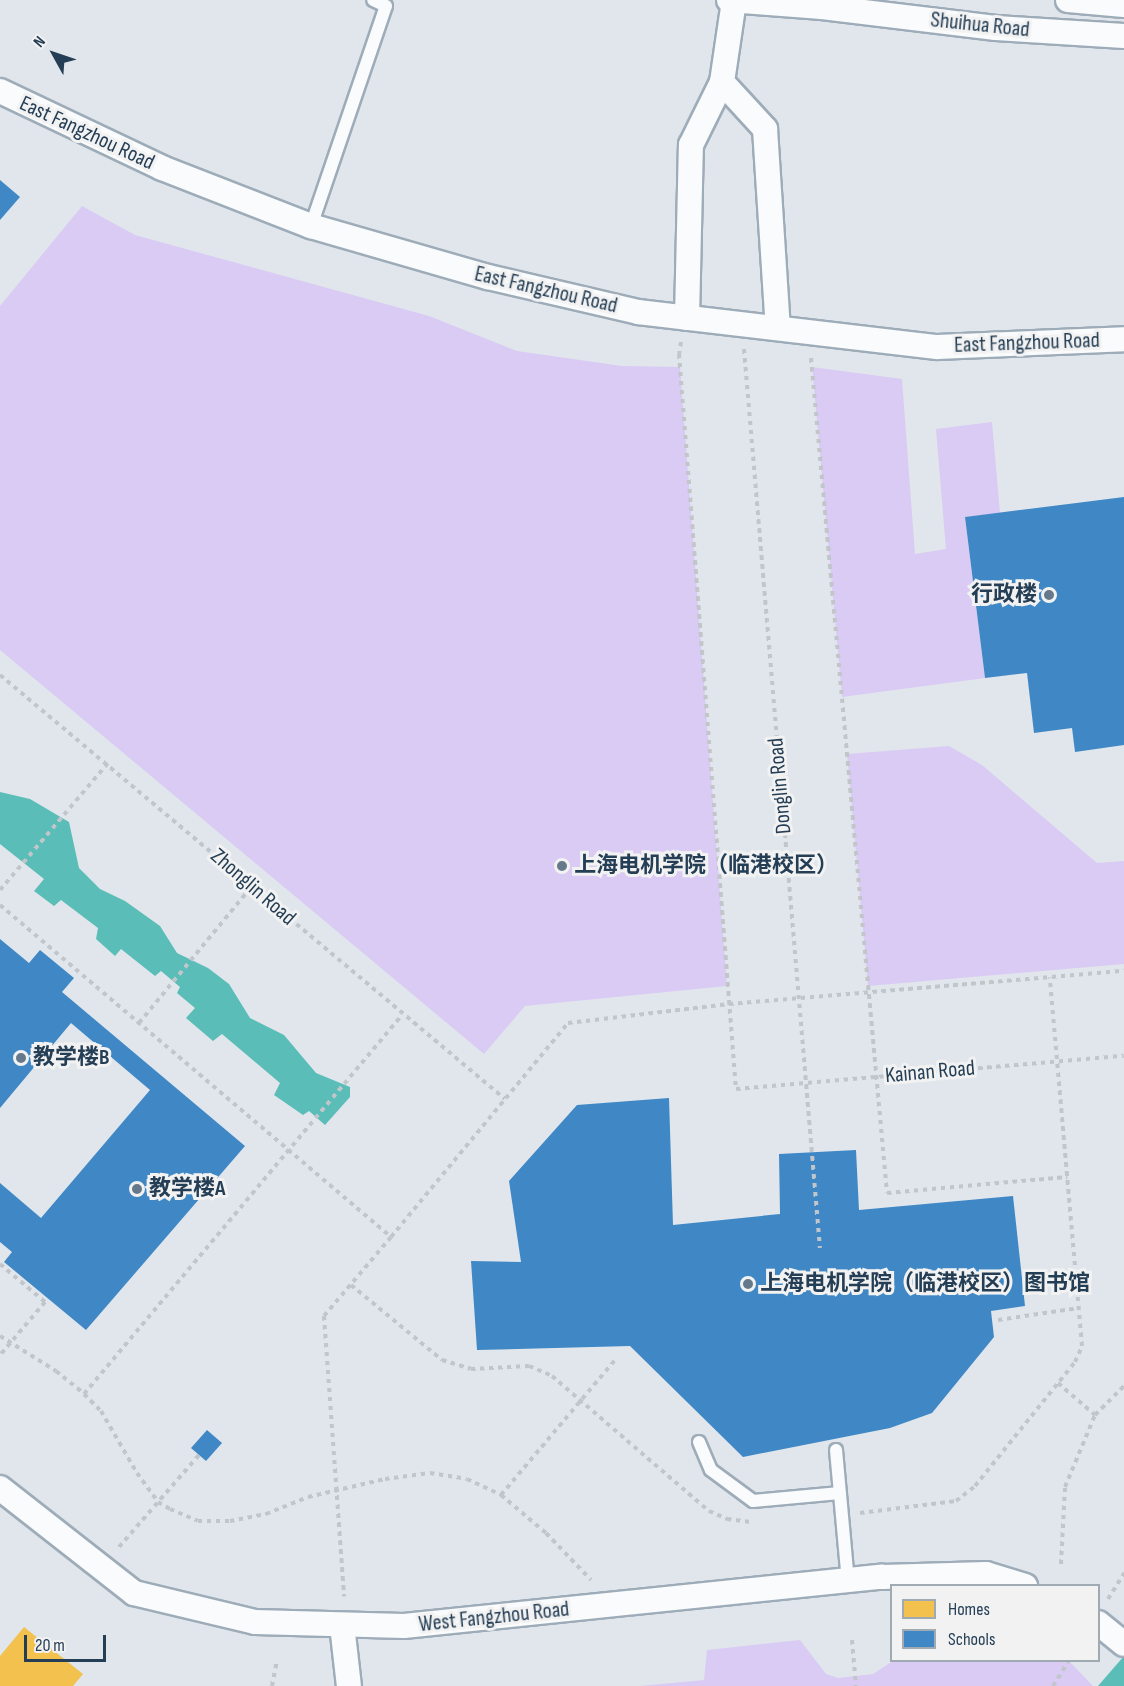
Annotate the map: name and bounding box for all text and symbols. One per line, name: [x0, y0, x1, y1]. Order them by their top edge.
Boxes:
street label: Shuihua Road: [929, 7, 1031, 43]
north arrow: [24, 24, 84, 84]
text: N: [30, 33, 50, 51]
street label: East Fangzhou Road: [15, 90, 159, 176]
street label: East Fangzhou Road: [472, 261, 620, 319]
street label: East Fangzhou Road: [954, 327, 1100, 359]
place label: 行政楼: [971, 582, 1037, 608]
marker: 行政楼: [1042, 588, 1056, 602]
street label: Donglin Road: [763, 737, 797, 835]
street label: Zhonglin Road: [205, 843, 301, 931]
place label: 上海电机学院（临港校区）: [574, 853, 838, 879]
marker: 上海电机学院（临港校区）: [555, 859, 569, 873]
place label: 教学楼B: [33, 1045, 109, 1071]
marker: 教学楼B: [14, 1051, 28, 1065]
street label: Kainan Road: [884, 1055, 976, 1089]
place label: 教学楼A: [149, 1176, 225, 1202]
marker: 教学楼A: [130, 1182, 144, 1196]
place label: 上海电机学院（临港校区）图书馆: [760, 1271, 1090, 1297]
marker: 上海电机学院（临港校区）图书馆: [741, 1277, 755, 1291]
legend: [890, 1584, 1100, 1662]
street label: West Fangzhou Road: [417, 1596, 571, 1638]
text: Homes: [948, 1599, 990, 1620]
scale bar: [27, 1623, 110, 1661]
text: Schools: [948, 1629, 995, 1650]
text: 20 m: [35, 1635, 65, 1656]

